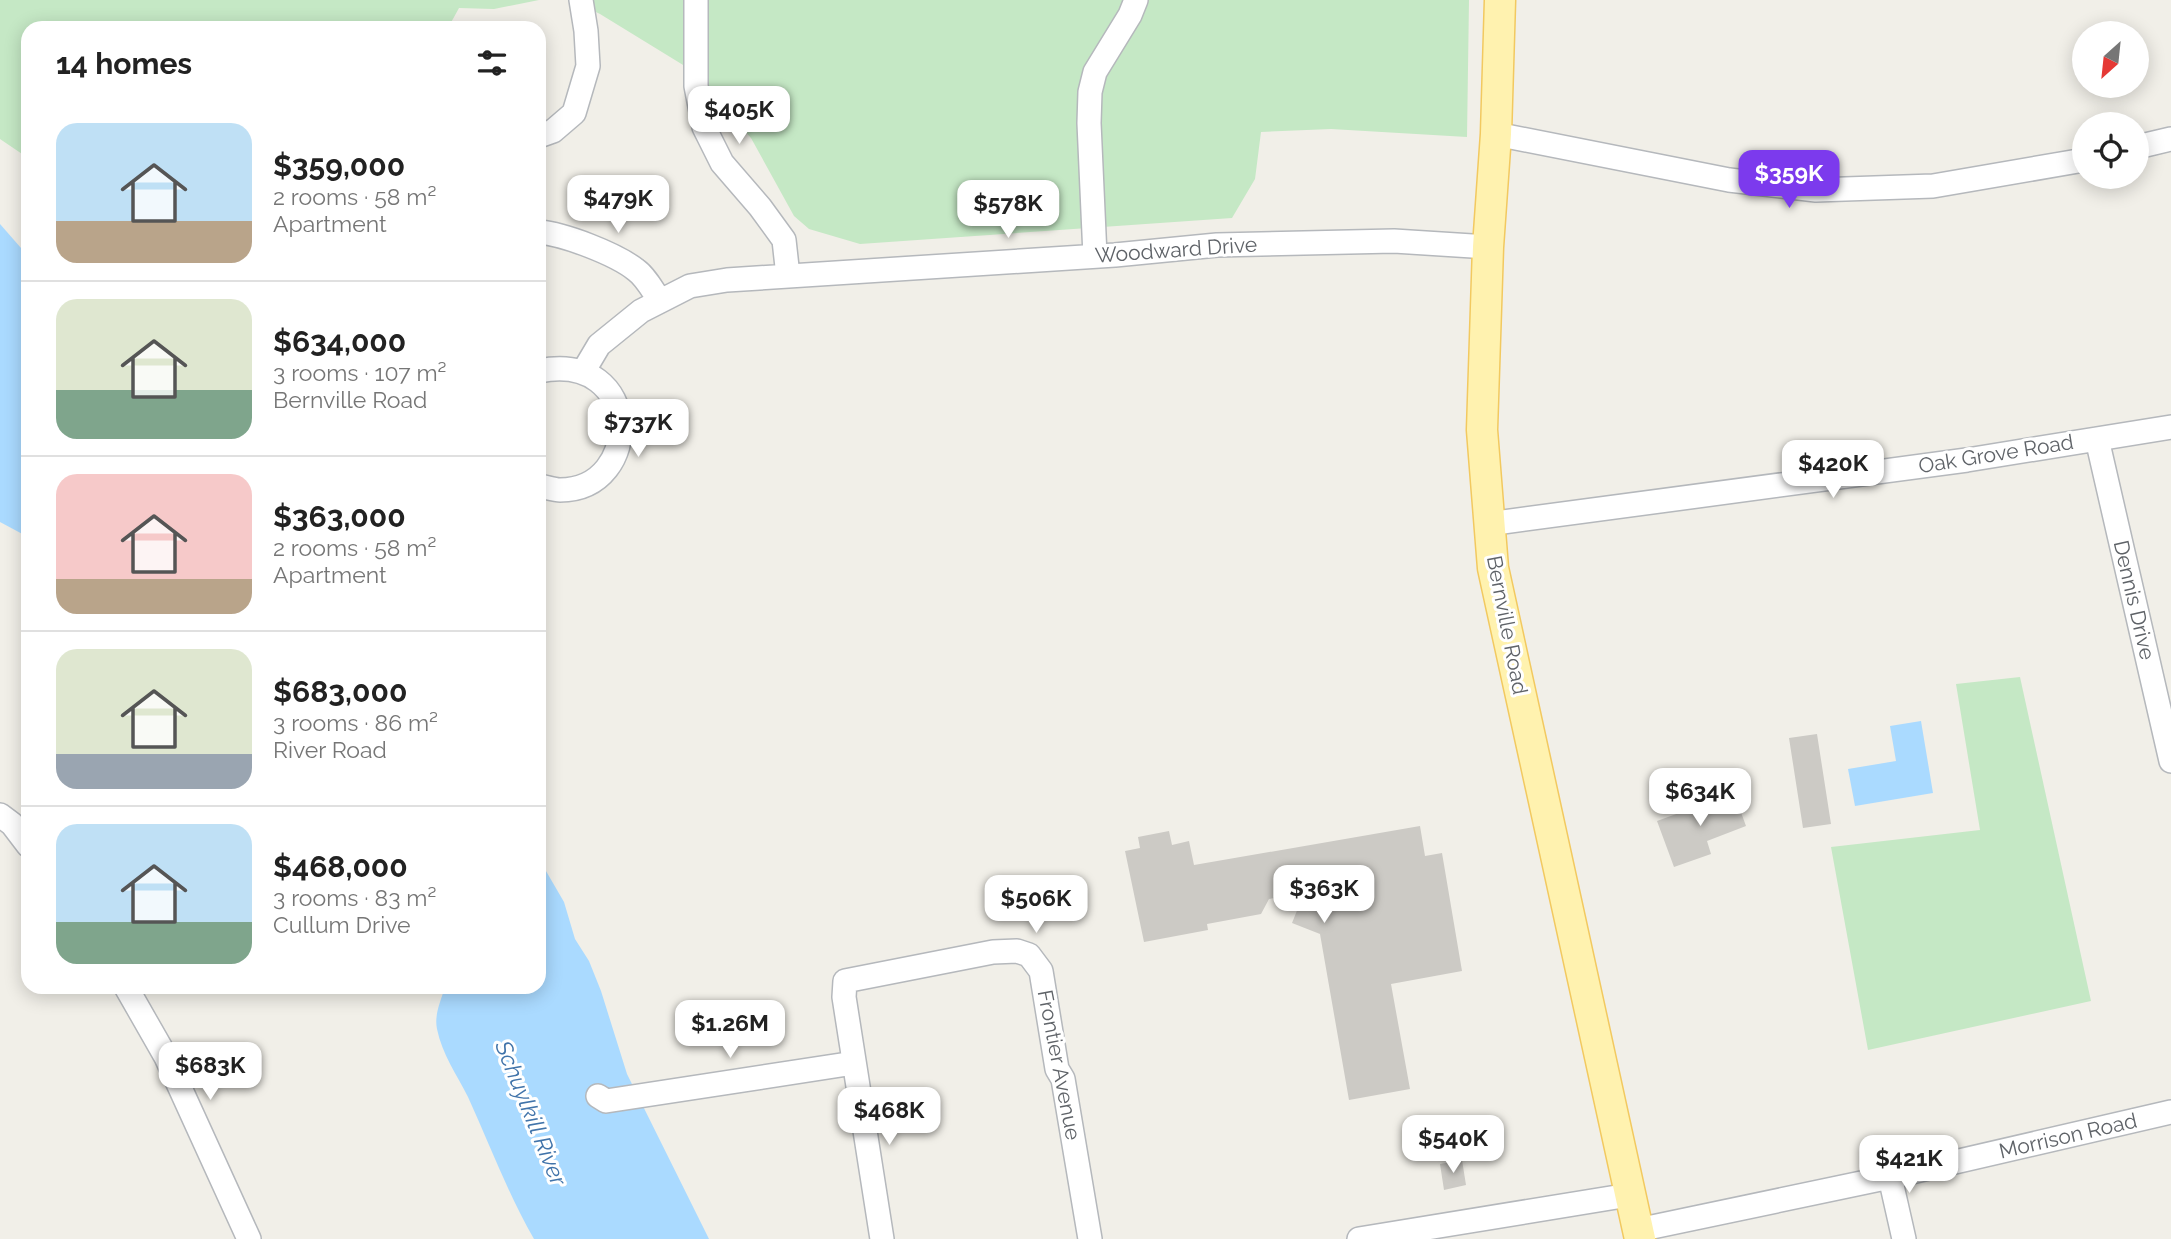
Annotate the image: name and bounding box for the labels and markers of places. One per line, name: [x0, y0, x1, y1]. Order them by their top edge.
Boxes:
pin: $405K: [690, 86, 788, 146]
pin: $359K: [1740, 150, 1838, 210]
pin: $479K: [569, 176, 667, 235]
pin: $578K: [959, 180, 1057, 240]
pin: $737K: [589, 400, 687, 459]
pin: $420K: [1784, 440, 1882, 500]
pin: $634K: [1651, 768, 1749, 828]
pin: $363K: [1275, 866, 1373, 925]
pin: $506K: [987, 876, 1085, 935]
pin: $1.26M: [673, 1000, 787, 1060]
pin: $683K: [161, 1042, 259, 1102]
pin: $468K: [840, 1088, 938, 1147]
pin: $540K: [1404, 1116, 1502, 1175]
pin: $421K: [1860, 1136, 1958, 1195]

